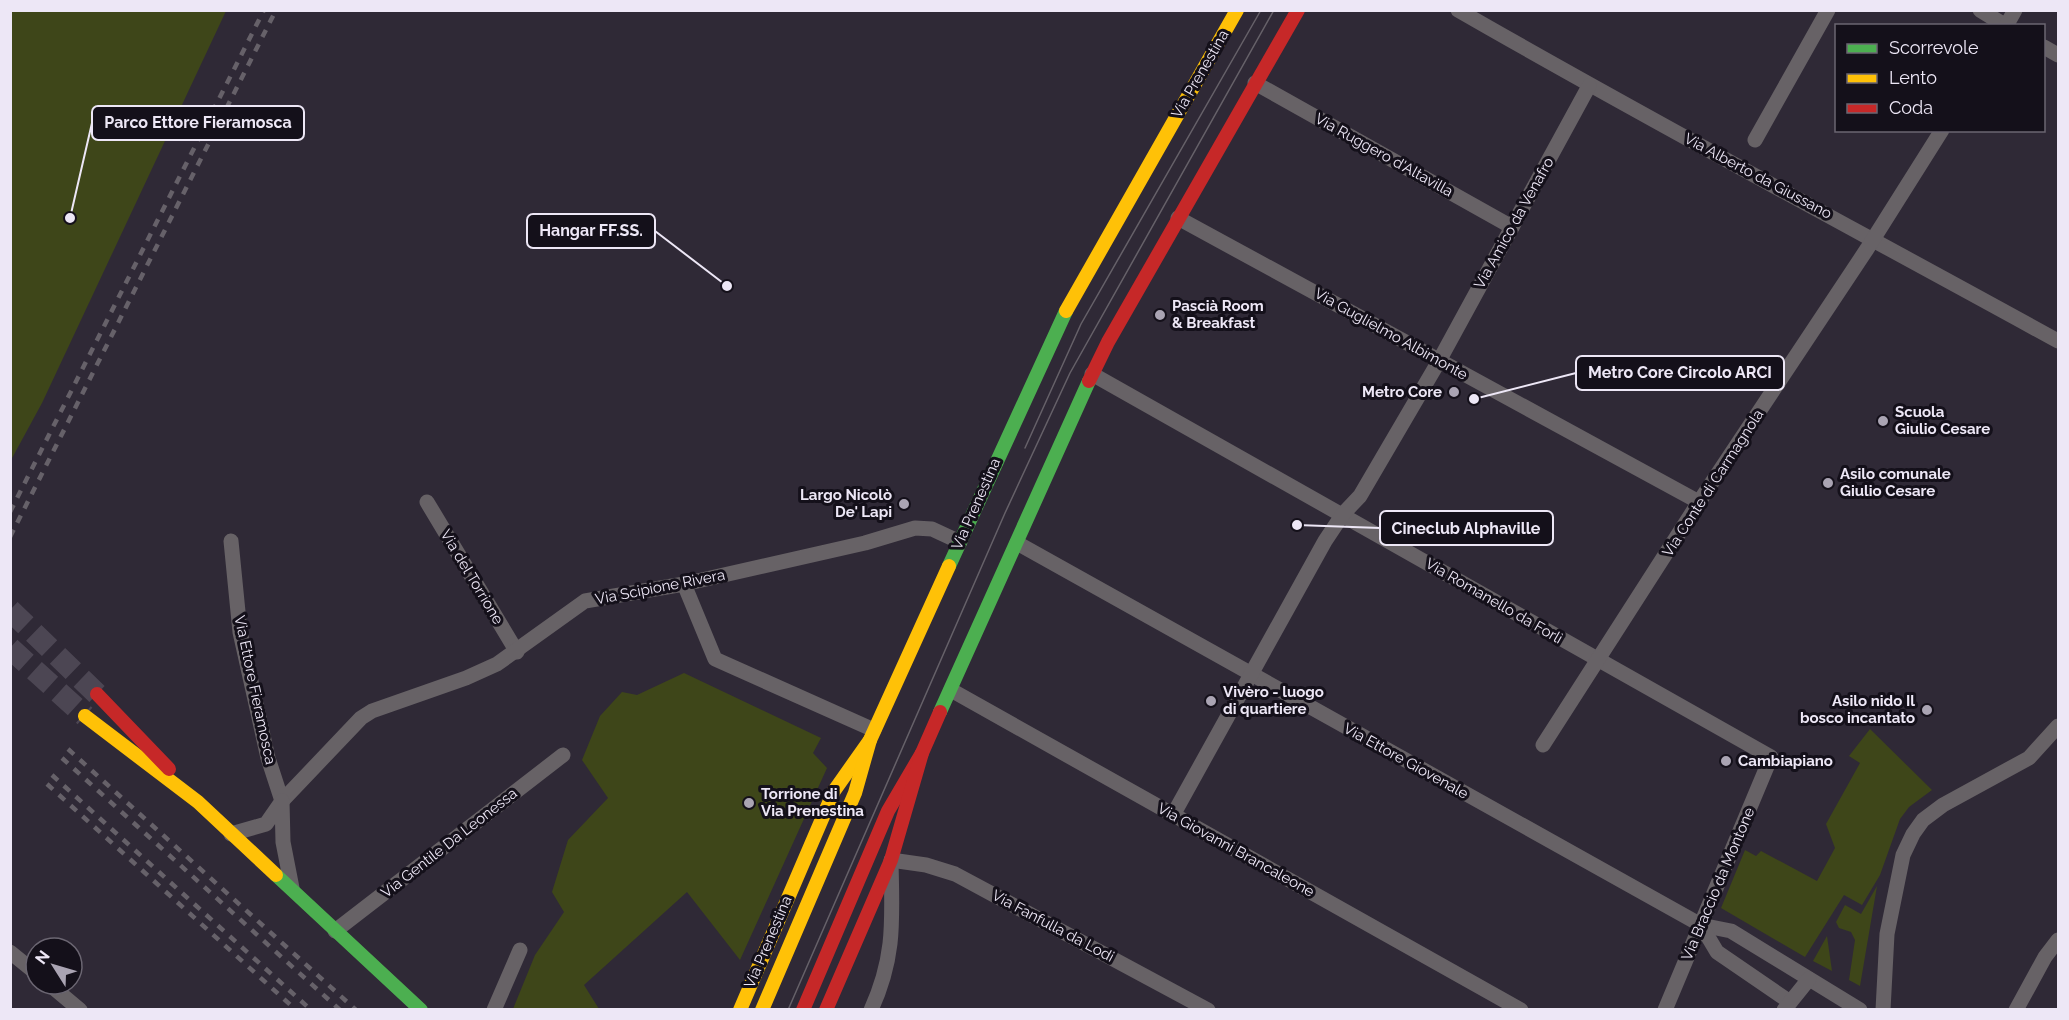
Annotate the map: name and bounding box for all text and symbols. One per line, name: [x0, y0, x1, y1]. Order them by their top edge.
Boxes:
legend: [1835, 24, 2045, 132]
street label: Via Prenestina: [1168, 27, 1232, 121]
text: Scorrevole: [1889, 37, 1979, 58]
text: Lento: [1889, 67, 1937, 88]
text: Coda: [1889, 97, 1933, 118]
callout: Parco Ettore Fieramosca: [92, 106, 304, 140]
street label: Via Ruggero d'Altavilla: [1312, 109, 1456, 201]
text: Parco Ettore Fieramosca: [104, 113, 292, 132]
street label: Via Alberto da Giussano: [1681, 129, 1835, 223]
street label: Via Amico da Venafro: [1470, 154, 1558, 292]
callout: Hangar FF.SS.: [527, 214, 655, 248]
text: Hangar FF.SS.: [539, 221, 643, 240]
street label: Via Guglielmo Albimonte: [1311, 284, 1471, 384]
place label: Pascià Room & Breakfast: [1172, 297, 1264, 332]
marker: Pascià Room & Breakfast: [1153, 308, 1167, 322]
callout: Metro Core Circolo ARCI: [1576, 356, 1784, 390]
text: Metro Core Circolo ARCI: [1588, 363, 1772, 382]
place label: Metro Core: [1362, 383, 1442, 401]
marker: Metro Core: [1447, 385, 1461, 399]
place label: Scuola Giulio Cesare: [1895, 403, 1990, 438]
street label: Via Conte di Carmagnola: [1659, 406, 1767, 560]
marker: Scuola Giulio Cesare: [1876, 414, 1890, 428]
street label: Via Prenestina: [948, 455, 1004, 553]
place label: Asilo comunale Giulio Cesare: [1840, 465, 1951, 500]
marker: Asilo comunale Giulio Cesare: [1821, 476, 1835, 490]
place label: Largo Nicolò De' Lapi: [800, 486, 892, 521]
marker: Largo Nicolò De' Lapi: [897, 497, 911, 511]
callout: Cineclub Alphaville: [1380, 511, 1553, 545]
text: Cineclub Alphaville: [1392, 519, 1541, 538]
street label: Via del Torrione: [437, 526, 507, 628]
street label: Via Romanello da Forlì: [1422, 554, 1566, 648]
street label: Via Scipione Rivera: [594, 566, 726, 608]
street label: Via Ettore Fieramosca: [230, 614, 280, 766]
place label: Vivèro - luogo di quartiere: [1223, 683, 1324, 718]
place label: Asilo nido Il bosco incantato: [1800, 692, 1915, 727]
marker: Vivèro - luogo di quartiere: [1204, 694, 1218, 708]
marker: Asilo nido Il bosco incantato: [1920, 703, 1934, 717]
street label: Via Ettore Giovenale: [1340, 719, 1472, 803]
place label: Cambiapiano: [1738, 752, 1833, 770]
marker: Cambiapiano: [1719, 754, 1733, 768]
street label: Via Gentile Da Leonessa: [377, 784, 521, 902]
place label: Torrione di Via Prenestina: [761, 785, 864, 820]
marker: Torrione di Via Prenestina: [742, 796, 756, 810]
street label: Via Giovanni Brancaleone: [1154, 799, 1318, 901]
street label: Via Braccio da Montone: [1678, 805, 1759, 963]
street label: Via Fanfulla da Lodi: [989, 886, 1117, 966]
street label: Via Prenestina: [740, 893, 796, 991]
north arrow: [24, 936, 84, 996]
text: N: [31, 947, 54, 968]

